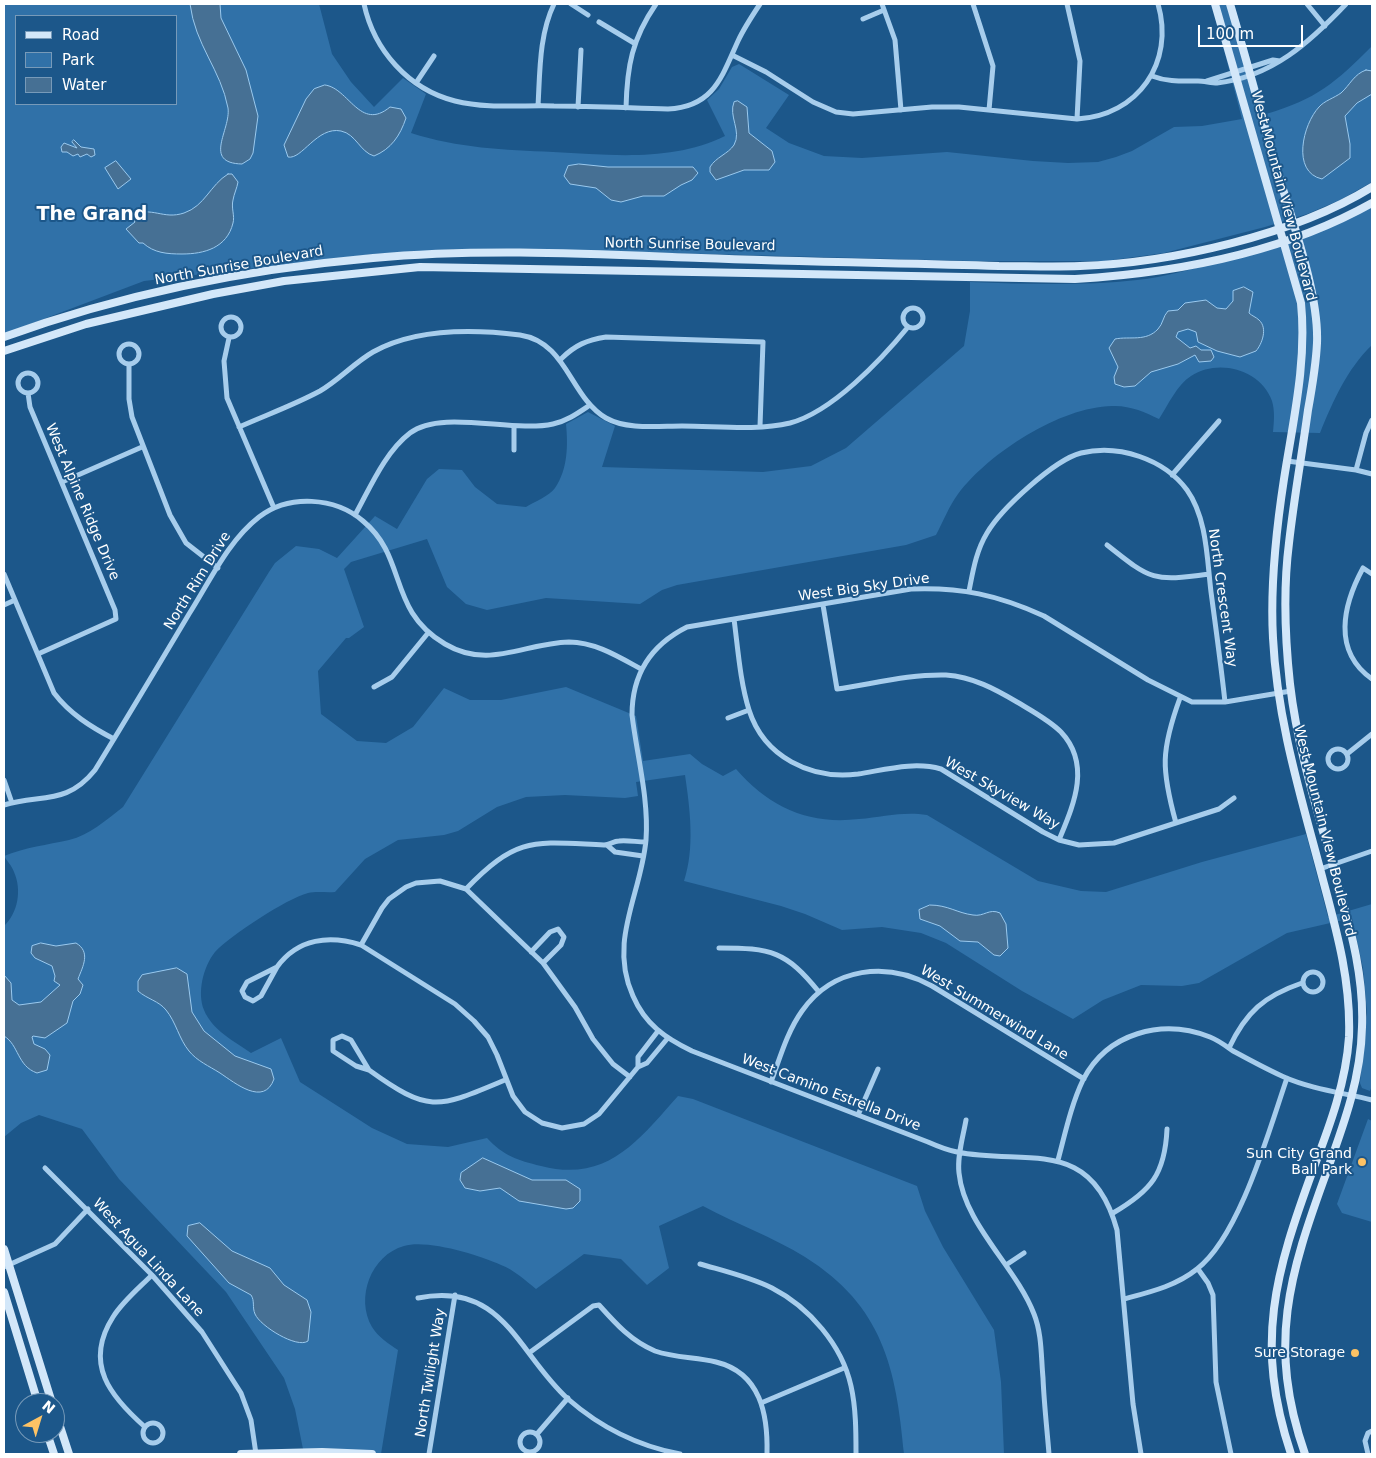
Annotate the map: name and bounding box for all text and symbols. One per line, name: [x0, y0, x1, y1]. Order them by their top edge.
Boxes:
legend: [15, 15, 178, 105]
scale bar: [1201, 15, 1306, 47]
text: 100 m: [1206, 25, 1254, 43]
text: Road: [62, 26, 100, 44]
text: Park: [62, 51, 94, 69]
text: Water: [62, 76, 106, 94]
street label: West Mountain View Boulevard: [1247, 89, 1319, 303]
district label: The Grand: [37, 204, 147, 226]
street label: North Sunrise Boulevard: [604, 235, 776, 255]
street label: North Sunrise Boulevard: [153, 243, 325, 289]
street label: West Alpine Ridge Drive: [41, 421, 123, 583]
street label: North Crescent Way: [1204, 528, 1240, 668]
street label: North Rim Drive: [161, 529, 235, 633]
street label: West Big Sky Drive: [797, 570, 931, 606]
street label: West Mountain View Boulevard: [1290, 724, 1358, 938]
street label: West Skyview Way: [941, 754, 1063, 834]
street label: West Summerwind Lane: [917, 962, 1071, 1064]
street label: West Camino Estrella Drive: [739, 1051, 923, 1135]
place label: Sun City Grand Ball Park: [1246, 1146, 1352, 1178]
marker: Sun City Grand Ball Park: [1356, 1156, 1368, 1168]
street label: West Agua Linda Lane: [89, 1195, 207, 1321]
street label: North Twilight Way: [412, 1307, 450, 1439]
place label: Sure Storage: [1254, 1345, 1345, 1361]
marker: Sure Storage: [1349, 1347, 1361, 1359]
north arrow: [15, 1393, 65, 1443]
text: N: [39, 1397, 58, 1417]

